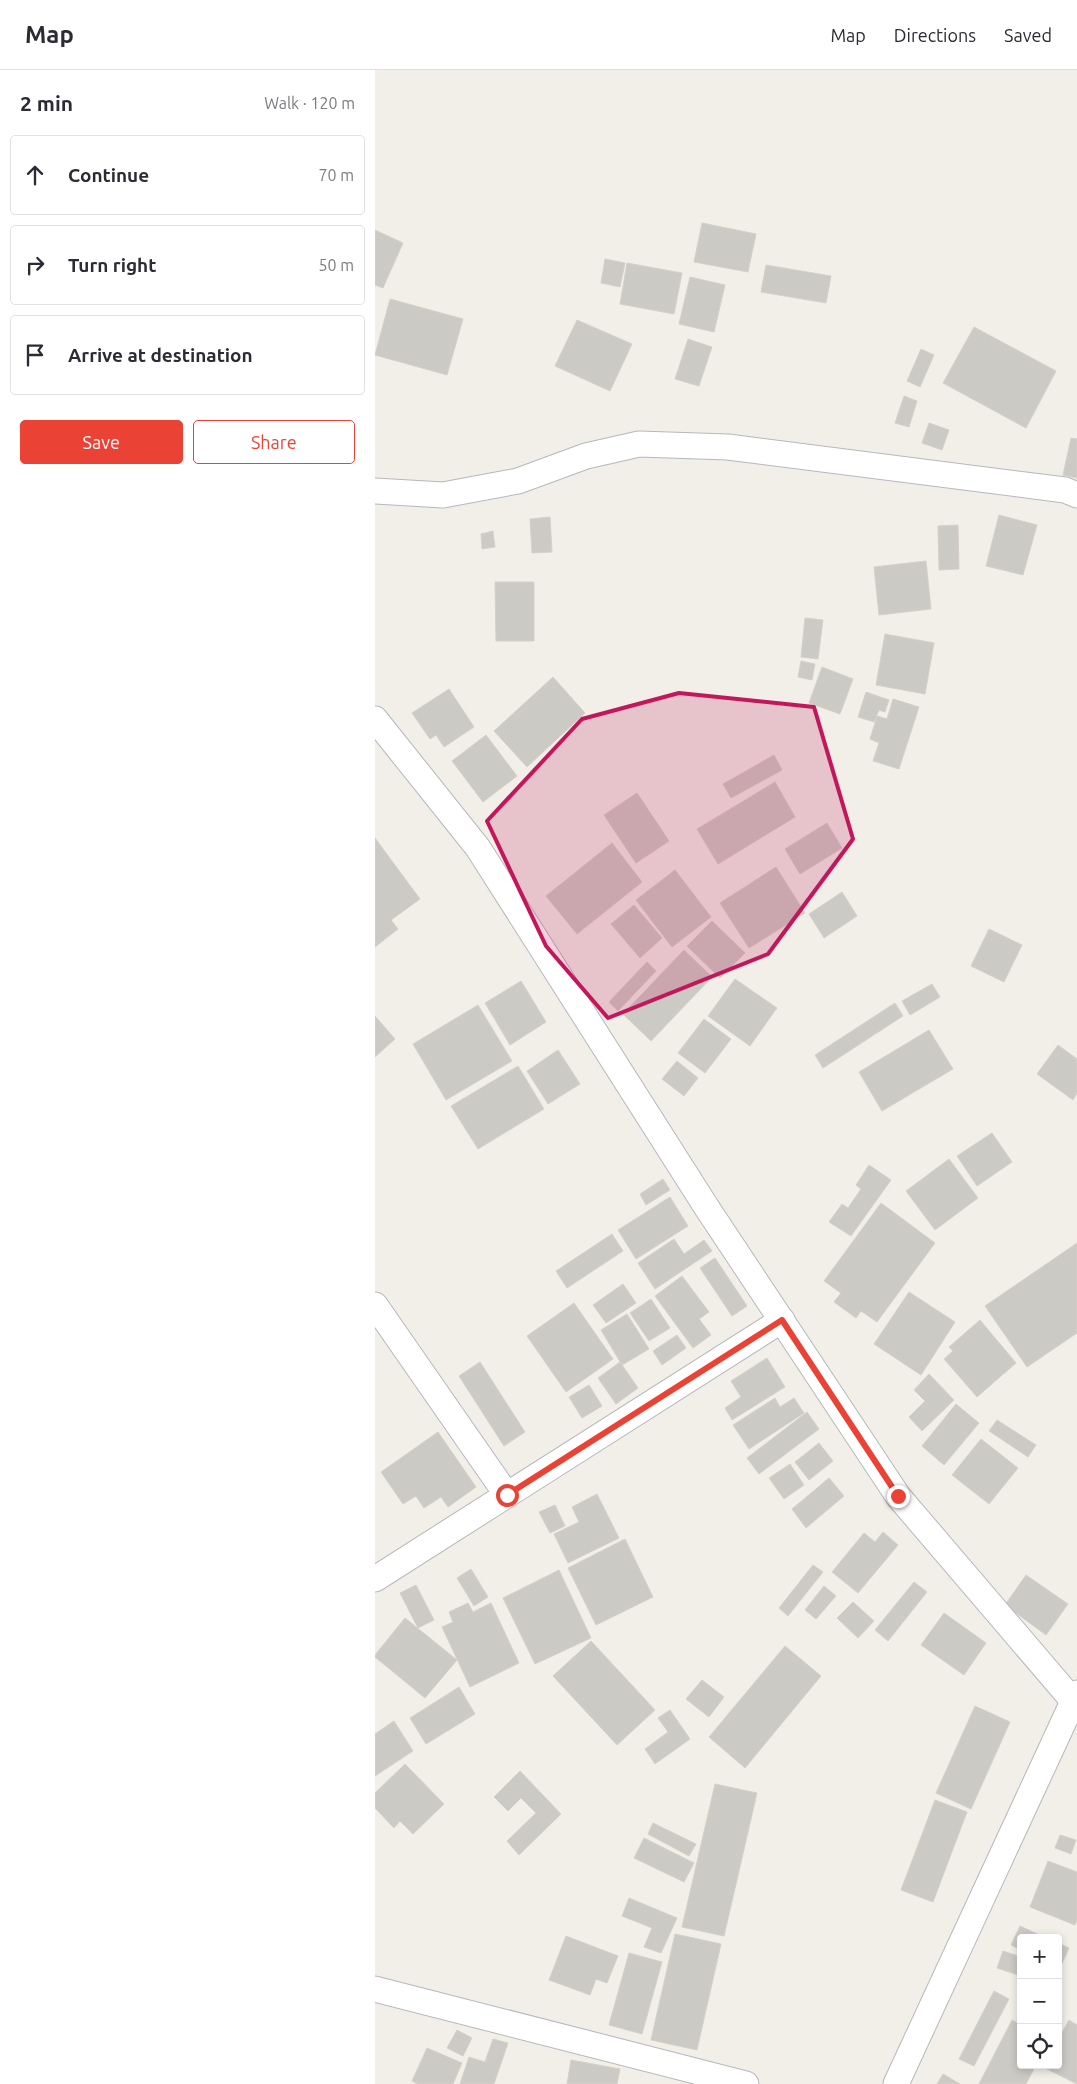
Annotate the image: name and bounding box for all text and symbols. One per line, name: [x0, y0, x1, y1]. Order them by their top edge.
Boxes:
text: Map: [25, 21, 74, 48]
text: Map: [830, 25, 866, 45]
text: Directions: [894, 25, 976, 45]
text: Saved: [1004, 25, 1052, 45]
text: 2 min: [20, 91, 73, 115]
text: Walk · 120 m: [264, 94, 355, 112]
icon: ahead: [21, 161, 49, 189]
text: Continue: [68, 164, 149, 186]
text: 70 m: [318, 166, 354, 184]
icon: right: [21, 251, 49, 279]
text: Turn right: [68, 254, 156, 276]
text: 50 m: [318, 256, 354, 274]
icon: arrive: [21, 341, 49, 369]
text: Arrive at destination: [68, 344, 253, 366]
button: Save: [20, 420, 183, 464]
button: Share: [193, 420, 355, 464]
route start: [496, 1484, 519, 1507]
route end: [887, 1485, 910, 1508]
map controls: [1017, 1934, 1062, 2069]
button: +: [1017, 1934, 1062, 1979]
button: −: [1017, 1979, 1062, 2024]
button: locate: [1017, 2024, 1062, 2069]

